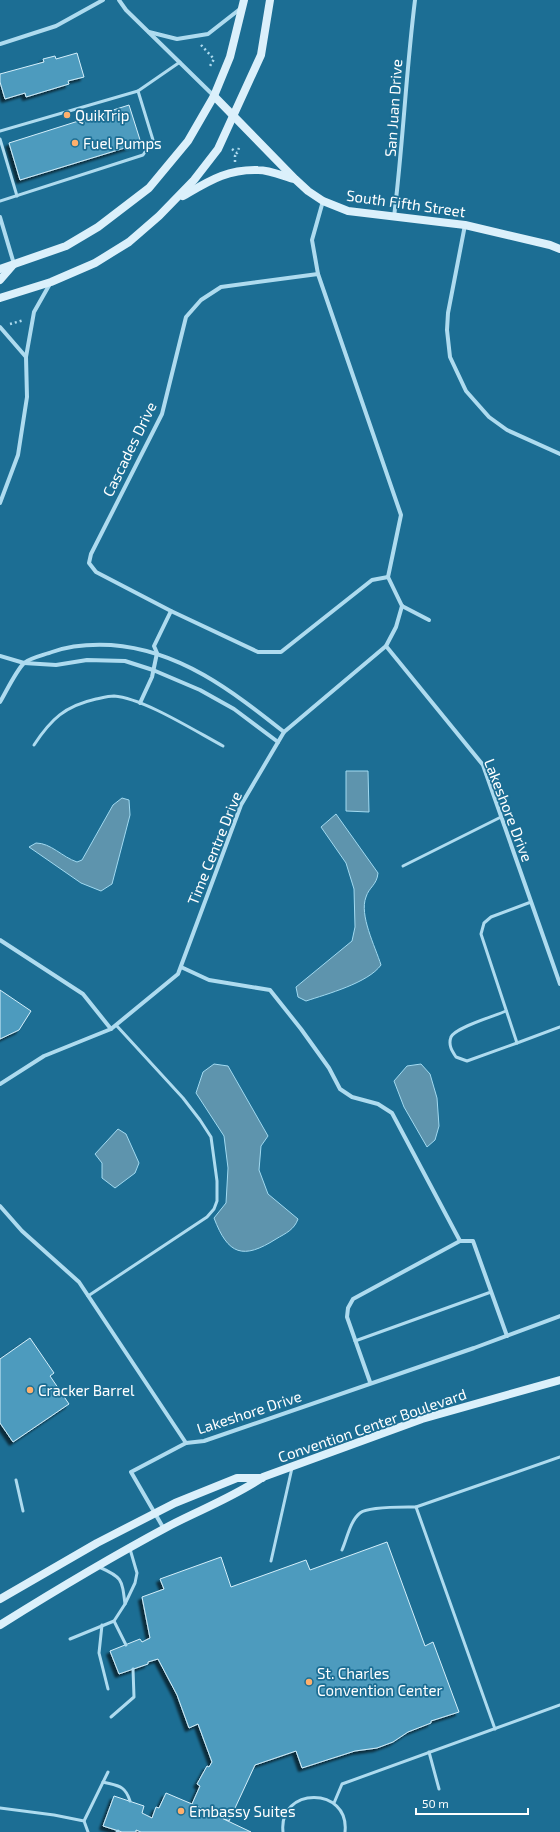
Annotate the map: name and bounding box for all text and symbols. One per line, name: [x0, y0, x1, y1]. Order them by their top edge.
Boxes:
street label: San Juan Drive: [381, 59, 405, 157]
place label: QuikTrip: [75, 106, 129, 125]
marker: QuikTrip: [62, 110, 72, 120]
place label: Fuel Pumps: [83, 134, 162, 152]
marker: Fuel Pumps: [70, 138, 80, 148]
street label: South Fifth Street: [345, 186, 467, 220]
street label: Cascades Drive: [98, 399, 160, 499]
street label: Lakeshore Drive: [481, 756, 537, 864]
street label: Time Centre Drive: [183, 789, 245, 907]
place label: Cracker Barrel: [38, 1381, 135, 1399]
street label: Convention Center Boulevard: [275, 1384, 469, 1466]
marker: Cracker Barrel: [25, 1385, 35, 1395]
street label: Lakeshore Drive: [194, 1387, 304, 1437]
place label: St. Charles Convention Center: [317, 1664, 443, 1699]
marker: St. Charles Convention Center: [304, 1677, 314, 1687]
scale bar: [416, 1790, 528, 1816]
text: 50 m: [422, 1796, 449, 1810]
place label: Embassy Suites: [189, 1802, 296, 1820]
marker: Embassy Suites: [176, 1806, 186, 1816]

